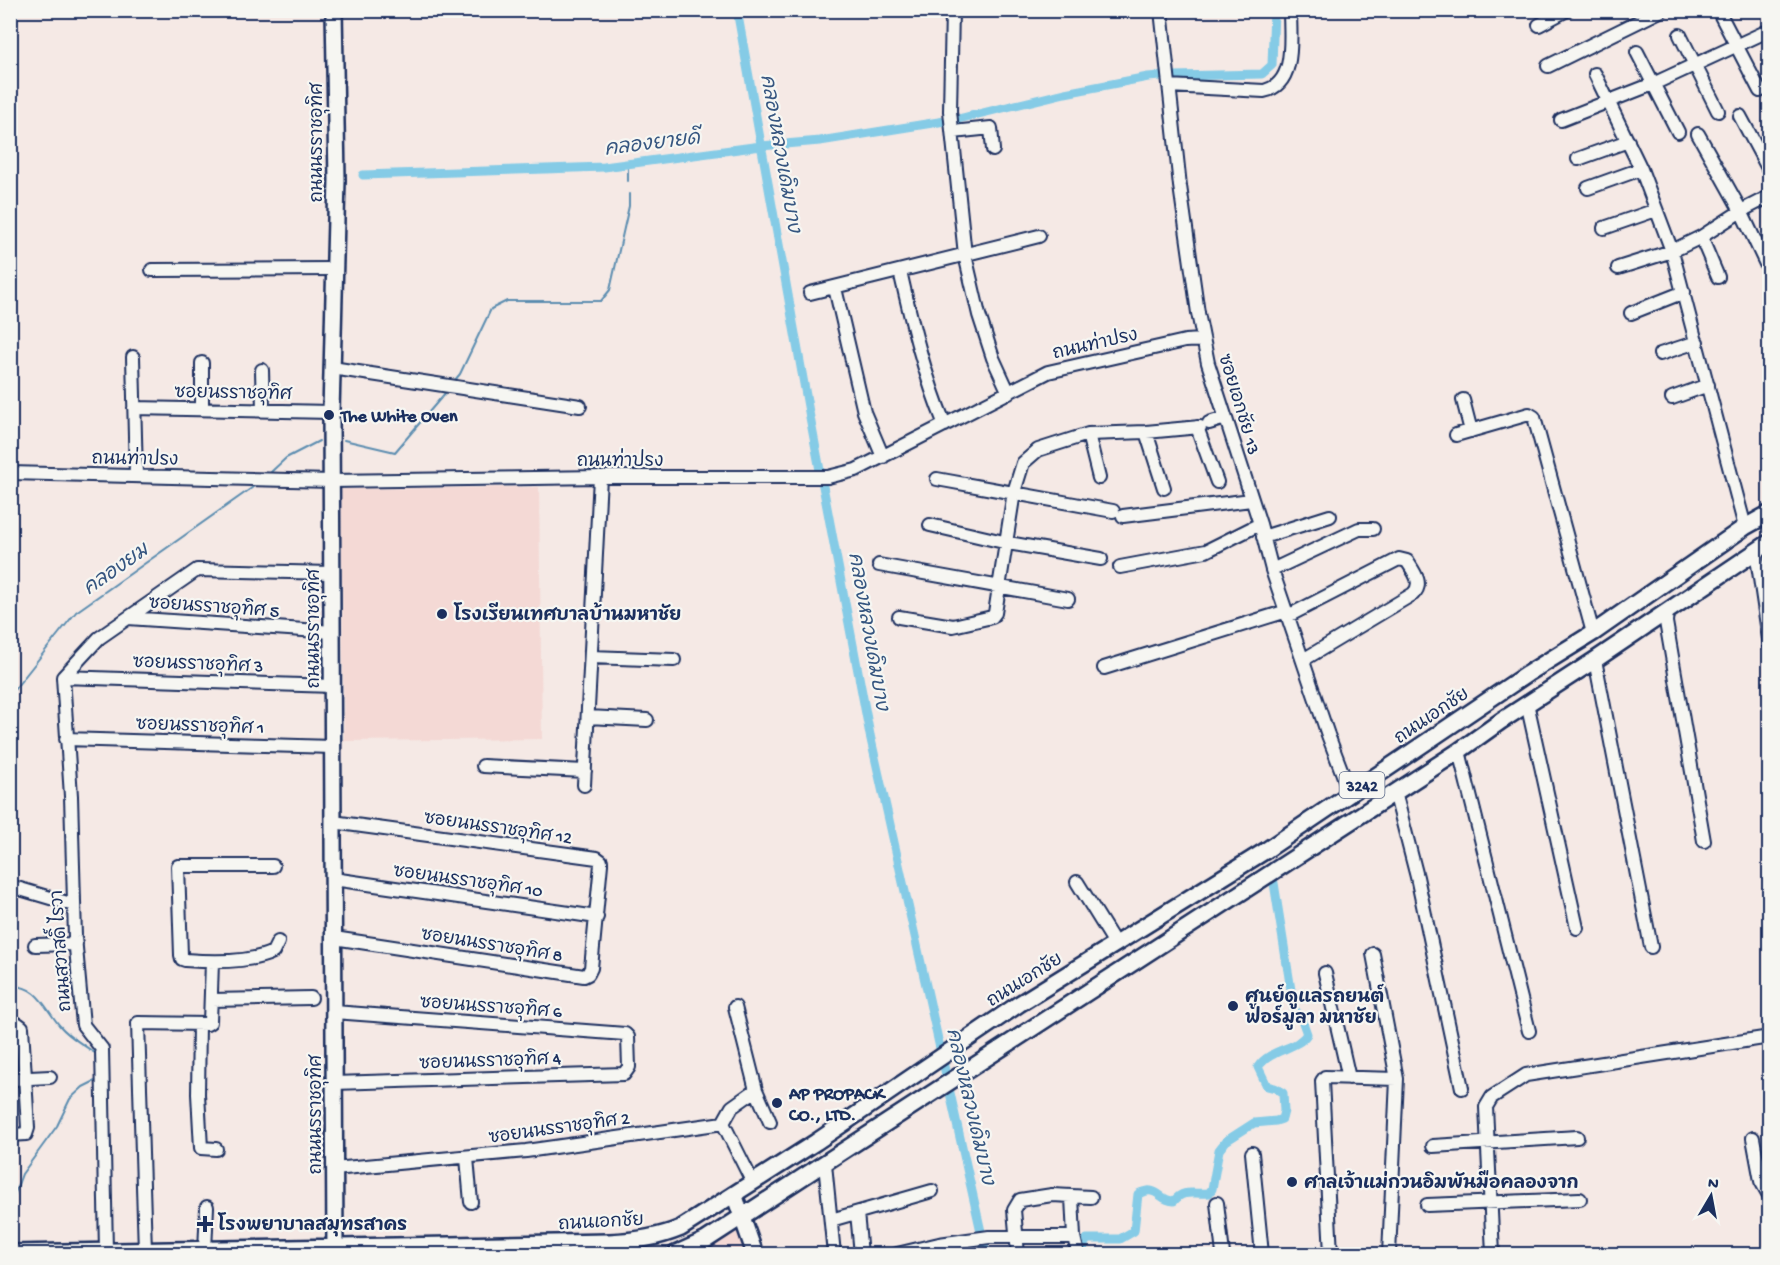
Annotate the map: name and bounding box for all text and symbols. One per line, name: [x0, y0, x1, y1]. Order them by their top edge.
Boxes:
water label: คลองหลวงเดิมบาง: [753, 72, 808, 236]
street label: ถนนนรราชอุทิศ: [305, 82, 330, 203]
water label: คลองยายดี: [603, 124, 706, 163]
street label: ถนนท่าปรง: [1050, 322, 1140, 365]
street label: ซอยเอกชัย 13: [1212, 351, 1266, 458]
street label: ซอยนรราชอุทิศ: [174, 380, 293, 407]
place label: The White Oven: [339, 407, 458, 428]
marker: The White Oven: [322, 408, 336, 422]
street label: ถนนท่าปรง: [91, 445, 179, 472]
street label: ถนนท่าปรง: [577, 448, 663, 473]
water label: คลองยม: [80, 539, 156, 602]
water label: คลองหลวงเดิมบาง: [841, 550, 896, 714]
street label: ถนนนรราชอุทิศ: [302, 568, 327, 689]
street label: ซอยนรราชอุทิศ 5: [148, 590, 280, 625]
place label: โรงเรียนเทศบาลบ้านมหาชัย: [453, 602, 681, 627]
marker: โรงเรียนเทศบาลบ้านมหาชัย: [435, 607, 449, 621]
street label: ซอยนรราชอุทิศ 3: [132, 650, 264, 679]
street label: ถนนเอกชัย: [1389, 682, 1474, 750]
street label: ซอยนรราชอุทิศ 1: [135, 712, 265, 741]
road number: 3242: [1340, 772, 1384, 798]
street label: ซอยนนรราชอุทิศ 12: [422, 806, 574, 851]
street label: ซอยนนรราชอุทิศ 10: [391, 859, 544, 904]
street label: ถนนสวาสดิ์ ไรวา: [39, 889, 77, 1013]
street label: ซอยนนรราชอุทิศ 8: [419, 922, 565, 969]
street label: ถนนเอกชัย: [982, 947, 1067, 1013]
place label: ศูนย์ดูแลรถยนต์ ฟอร์มูลา มหาชัย: [1245, 983, 1384, 1030]
street label: ซอยนนรราชอุทิศ 6: [419, 990, 564, 1025]
marker: ศูนย์ดูแลรถยนต์ ฟอร์มูลา มหาชัย: [1226, 999, 1240, 1013]
water label: คลองหลวงเดิมบาง: [939, 1025, 1002, 1189]
street label: ซอยนนรราชอุทิศ 4: [419, 1047, 562, 1076]
street label: ถนนนรราชอุทิศ: [304, 1054, 329, 1175]
place label: AP PROPACK CO., LTD.: [788, 1085, 886, 1127]
marker: AP PROPACK CO., LTD.: [770, 1096, 784, 1110]
street label: ซอยนนรราชอุทิศ 2: [487, 1106, 632, 1151]
north arrow: [1681, 1166, 1741, 1226]
place label: ศาลเจ้าแม่กวนอิมพันมือคลองจาก: [1304, 1170, 1578, 1195]
text: N: [1706, 1174, 1720, 1195]
marker: ศาลเจ้าแม่กวนอิมพันมือคลองจาก: [1285, 1175, 1299, 1189]
street label: ถนนเอกชัย: [558, 1208, 644, 1236]
place label: โรงพยาบาลสมุทรสาคร: [217, 1212, 407, 1237]
marker: โรงพยาบาลสมุทรสาคร: [196, 1215, 214, 1233]

